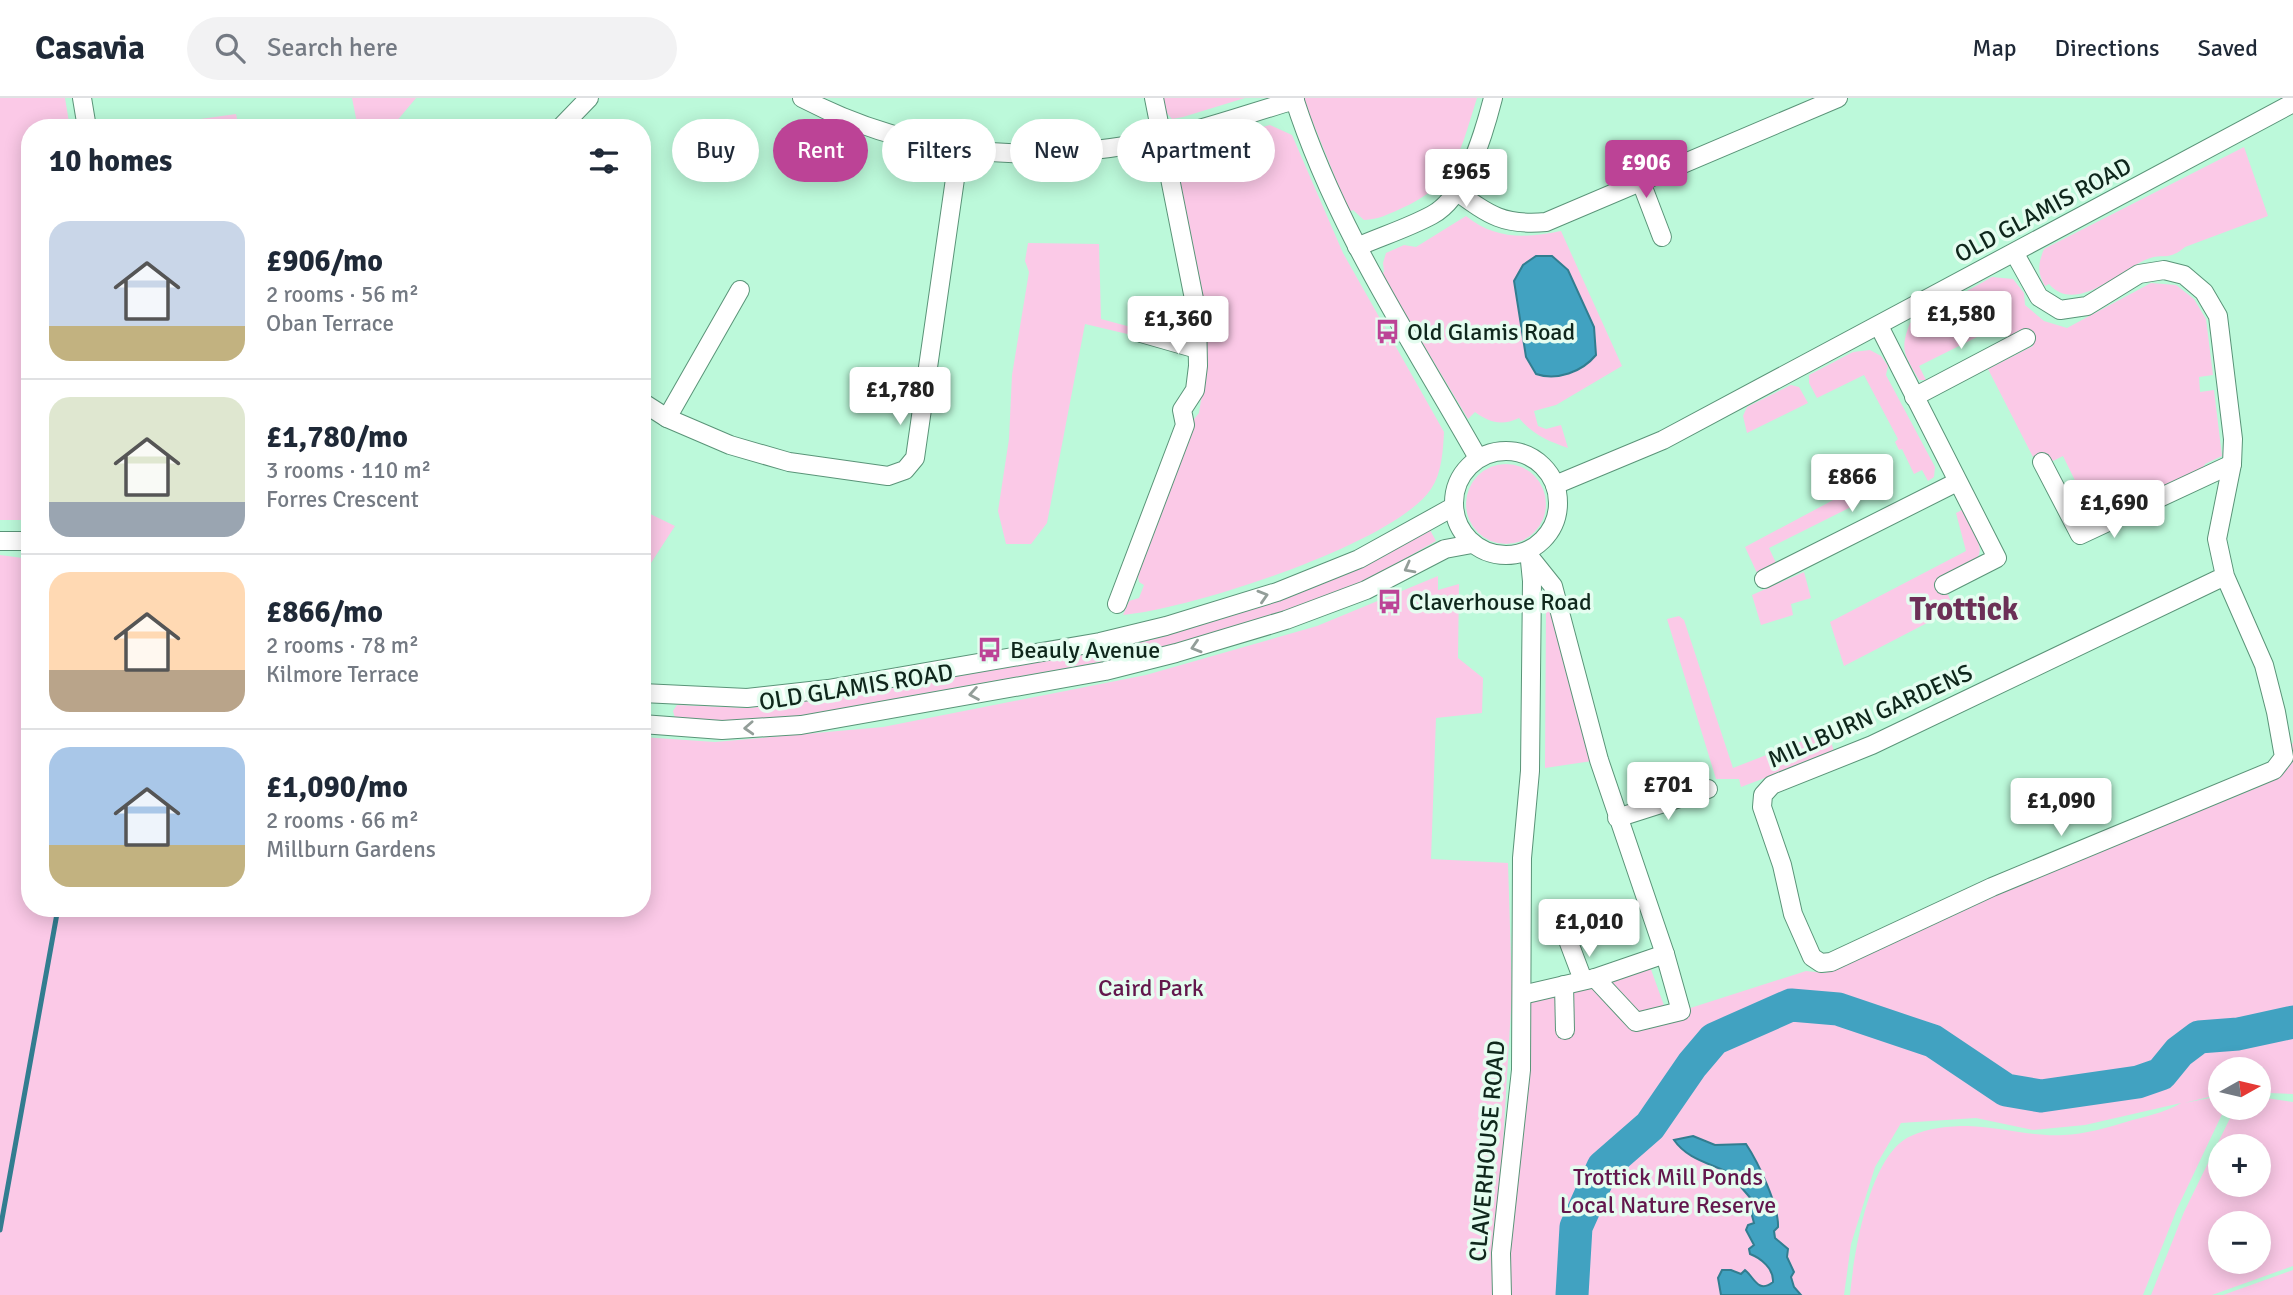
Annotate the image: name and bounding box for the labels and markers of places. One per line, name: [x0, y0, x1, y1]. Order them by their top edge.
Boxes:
pin: £906: [1605, 140, 1687, 200]
pin: £965: [1425, 150, 1507, 209]
pin: £1,580: [1904, 292, 2018, 351]
pin: £1,360: [1121, 296, 1235, 356]
place label: Old Glamis Road: [1407, 317, 1575, 347]
bus stop icon: Old Glamis Road: [1373, 318, 1401, 346]
pin: £1,780: [843, 368, 957, 427]
pin: £866: [1811, 454, 1893, 514]
pin: £1,690: [2057, 480, 2171, 540]
place label: Claverhouse Road: [1409, 587, 1592, 617]
bus stop icon: Claverhouse Road: [1375, 588, 1403, 616]
place label: Beauly Avenue: [1010, 635, 1160, 665]
bus stop icon: Beauly Avenue: [976, 636, 1004, 664]
pin: £701: [1627, 762, 1709, 822]
pin: £1,090: [2004, 778, 2118, 838]
pin: £1,010: [1532, 900, 1646, 959]

